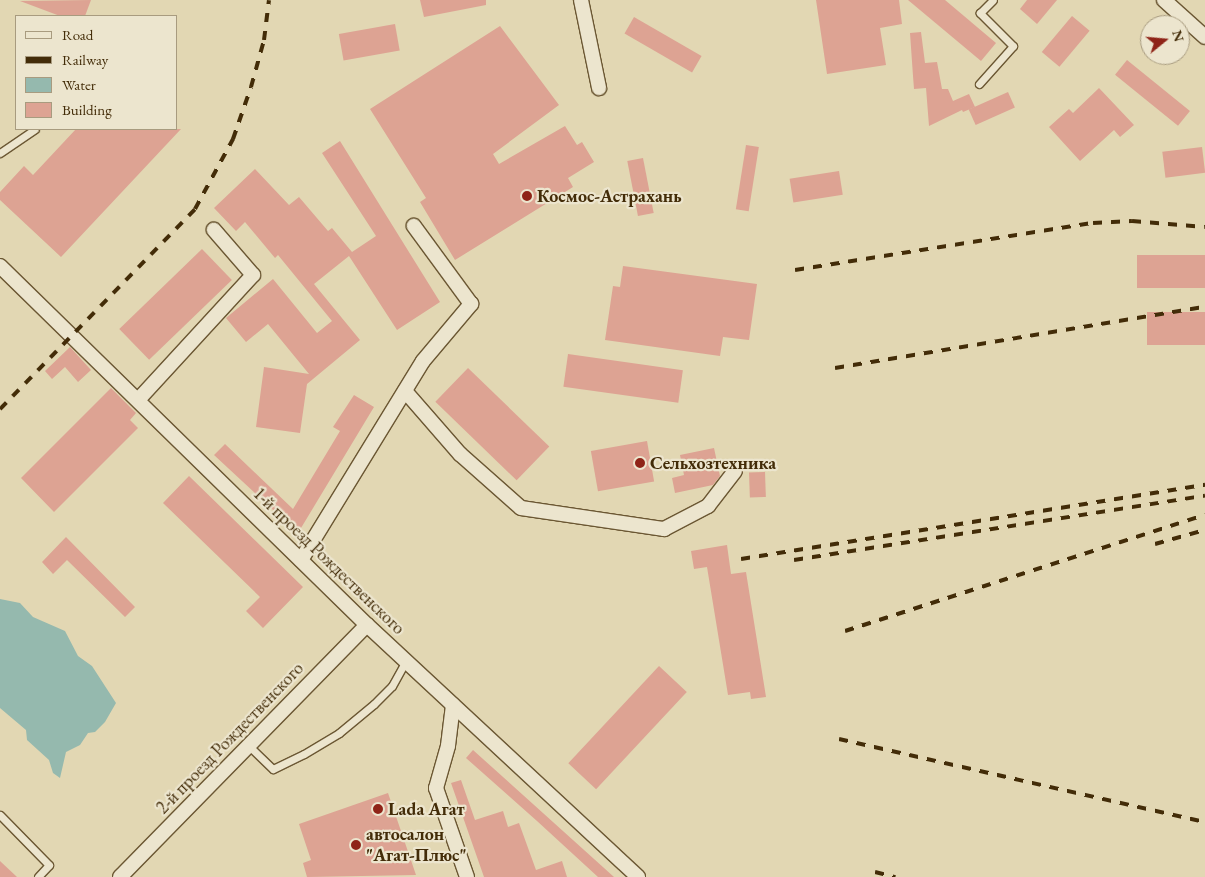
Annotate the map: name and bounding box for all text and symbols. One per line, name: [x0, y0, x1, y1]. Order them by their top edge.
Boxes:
legend: [15, 15, 178, 130]
north arrow: [1140, 15, 1190, 65]
text: Road: [62, 25, 93, 44]
text: N: [1168, 28, 1189, 44]
text: Railway: [62, 50, 108, 69]
text: Water: [62, 75, 96, 94]
text: Building: [62, 100, 112, 119]
place label: Космос-Астрахань: [537, 185, 682, 207]
marker: Космос-Астрахань: [521, 190, 533, 202]
place label: Сельхозтехника: [650, 452, 776, 474]
marker: Сельхозтехника: [634, 457, 646, 469]
street label: 1-й проезд Рождественского: [249, 483, 409, 639]
street label: 2-й проезд Рождественского: [152, 658, 308, 818]
place label: Lada Агат: [388, 798, 464, 820]
marker: Lada Агат: [372, 803, 384, 815]
place label: автосалон "Агат-Плюс": [366, 824, 467, 866]
marker: автосалон "Агат-Плюс": [350, 839, 362, 851]

